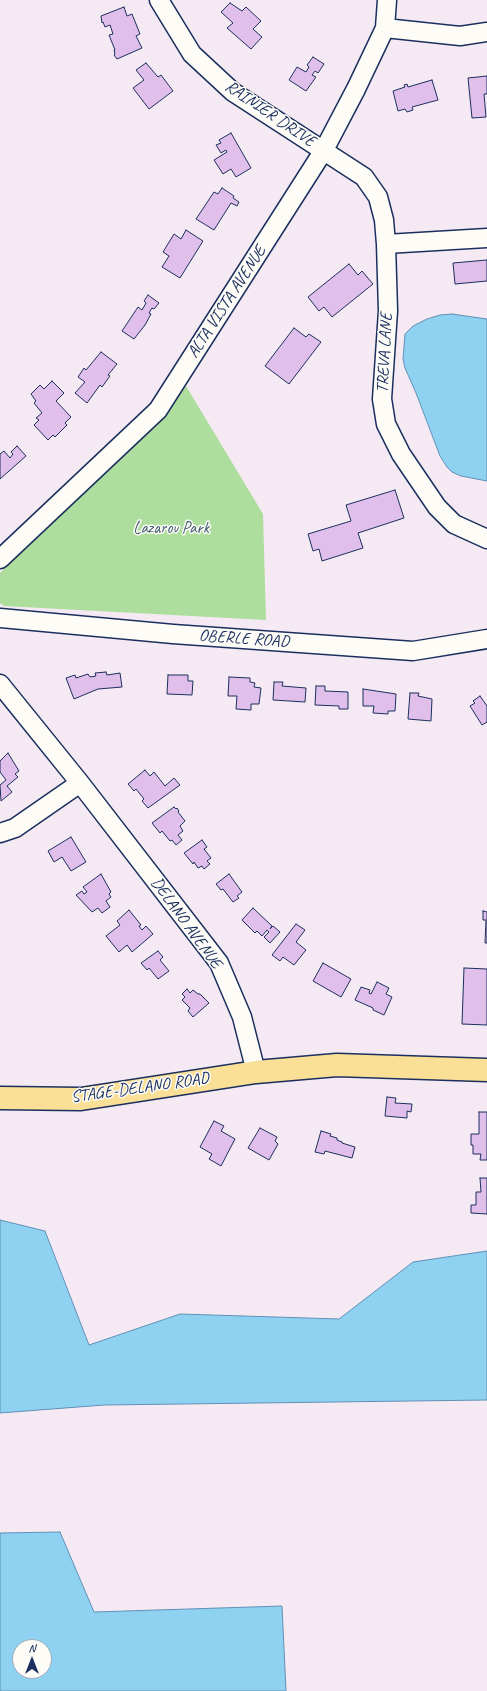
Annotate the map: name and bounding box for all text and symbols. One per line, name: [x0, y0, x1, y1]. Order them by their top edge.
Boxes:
street label: RAINIER DRIVE: [221, 76, 319, 152]
street label: ALTA VISTA AVENUE: [183, 242, 271, 362]
street label: TREVA LANE: [373, 312, 397, 394]
park label: Lazarov Park: [133, 519, 209, 539]
street label: OBERLE ROAD: [198, 626, 290, 652]
street label: DELANO AVENUE: [146, 873, 226, 973]
street label: STAGE-DELANO ROAD: [70, 1068, 210, 1108]
north arrow: [12, 1639, 52, 1679]
text: N: [29, 1641, 35, 1655]

